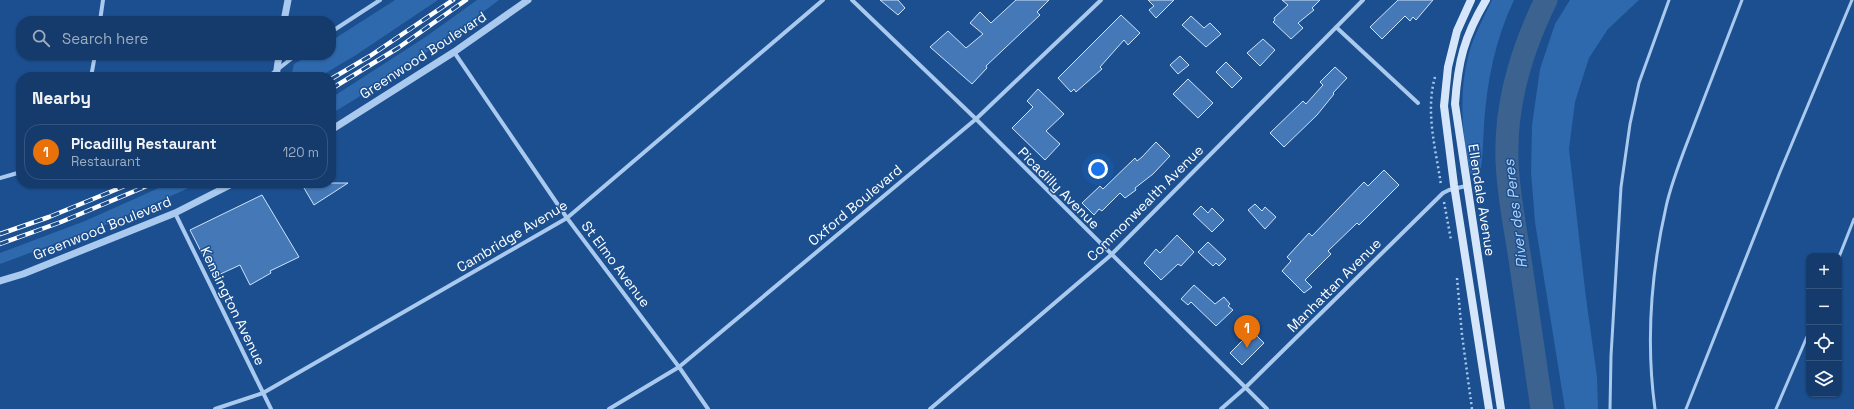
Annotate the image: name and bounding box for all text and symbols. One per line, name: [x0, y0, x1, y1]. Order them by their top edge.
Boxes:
street label: Greenwood Boulevard: [356, 7, 490, 103]
search box: [16, 16, 336, 60]
icon: search: [30, 27, 52, 49]
text: Search here: [62, 29, 148, 48]
text: Nearby: [32, 87, 91, 109]
text: Picadilly Restaurant: [71, 134, 217, 153]
street label: Commonwealth Avenue: [1083, 141, 1207, 265]
street label: Picadilly Avenue: [1014, 143, 1104, 233]
street label: Ellendale Avenue: [1464, 143, 1500, 257]
text: 1: [43, 144, 49, 161]
text: 120 m: [283, 144, 319, 161]
text: Restaurant: [71, 153, 141, 170]
water label: River des Peres: [1499, 157, 1531, 269]
your location: [1088, 159, 1108, 179]
street label: Oxford Boulevard: [804, 160, 906, 250]
street label: Greenwood Boulevard: [30, 192, 174, 264]
street label: Cambridge Avenue: [453, 196, 571, 276]
street label: St Elmo Avenue: [578, 217, 654, 311]
street label: Manhattan Avenue: [1283, 234, 1385, 336]
street label: Kensington Avenue: [196, 244, 270, 368]
map controls: [1806, 253, 1842, 397]
button: +: [1806, 253, 1842, 289]
button: −: [1806, 289, 1842, 325]
pin: 1: [1234, 315, 1260, 348]
button: locate: [1806, 325, 1842, 361]
button: layers: [1806, 361, 1842, 397]

